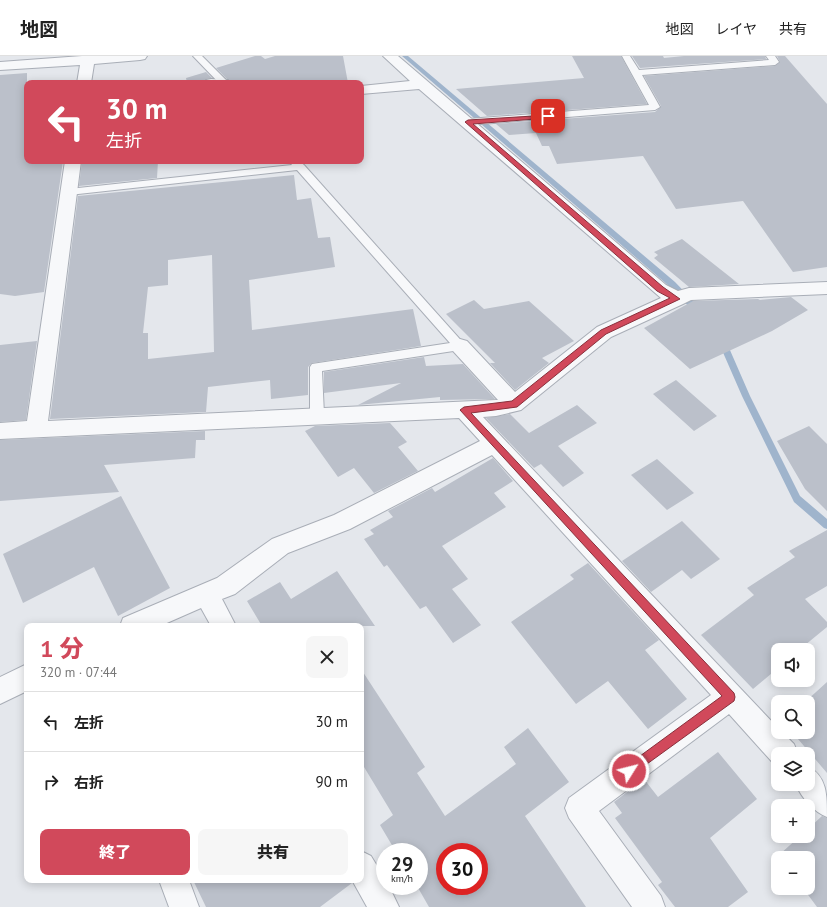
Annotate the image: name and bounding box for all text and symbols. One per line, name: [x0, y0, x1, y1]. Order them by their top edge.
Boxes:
text: 地図: [20, 17, 58, 41]
text: 地図: [665, 20, 693, 38]
text: レイヤ: [715, 20, 757, 38]
text: 共有: [779, 20, 807, 38]
text: 30 m: [106, 90, 167, 127]
icon: left: [40, 96, 92, 148]
pin: [531, 99, 565, 133]
icon: arrive: [537, 105, 559, 127]
text: 左折: [106, 129, 142, 152]
text: 1 分: [40, 633, 84, 664]
button: close: [306, 636, 348, 678]
map controls: [771, 643, 815, 895]
button: sound: [771, 643, 815, 687]
text: 320 m · 07:44: [40, 664, 117, 681]
button: search: [771, 695, 815, 739]
icon: left: [40, 711, 62, 733]
text: 30 m: [315, 712, 348, 731]
text: 左折: [74, 713, 104, 732]
button: layers: [771, 747, 815, 791]
position arrow: [608, 750, 650, 792]
icon: right: [40, 771, 62, 793]
text: 90 m: [315, 772, 348, 791]
text: 右折: [74, 773, 104, 792]
button: +: [771, 799, 815, 843]
button: 終了: [40, 829, 190, 875]
button: 共有: [198, 829, 348, 875]
speed limit sign: 30: [436, 843, 488, 895]
text: 29: [391, 851, 413, 877]
button: −: [771, 851, 815, 895]
text: km/h: [391, 872, 413, 885]

